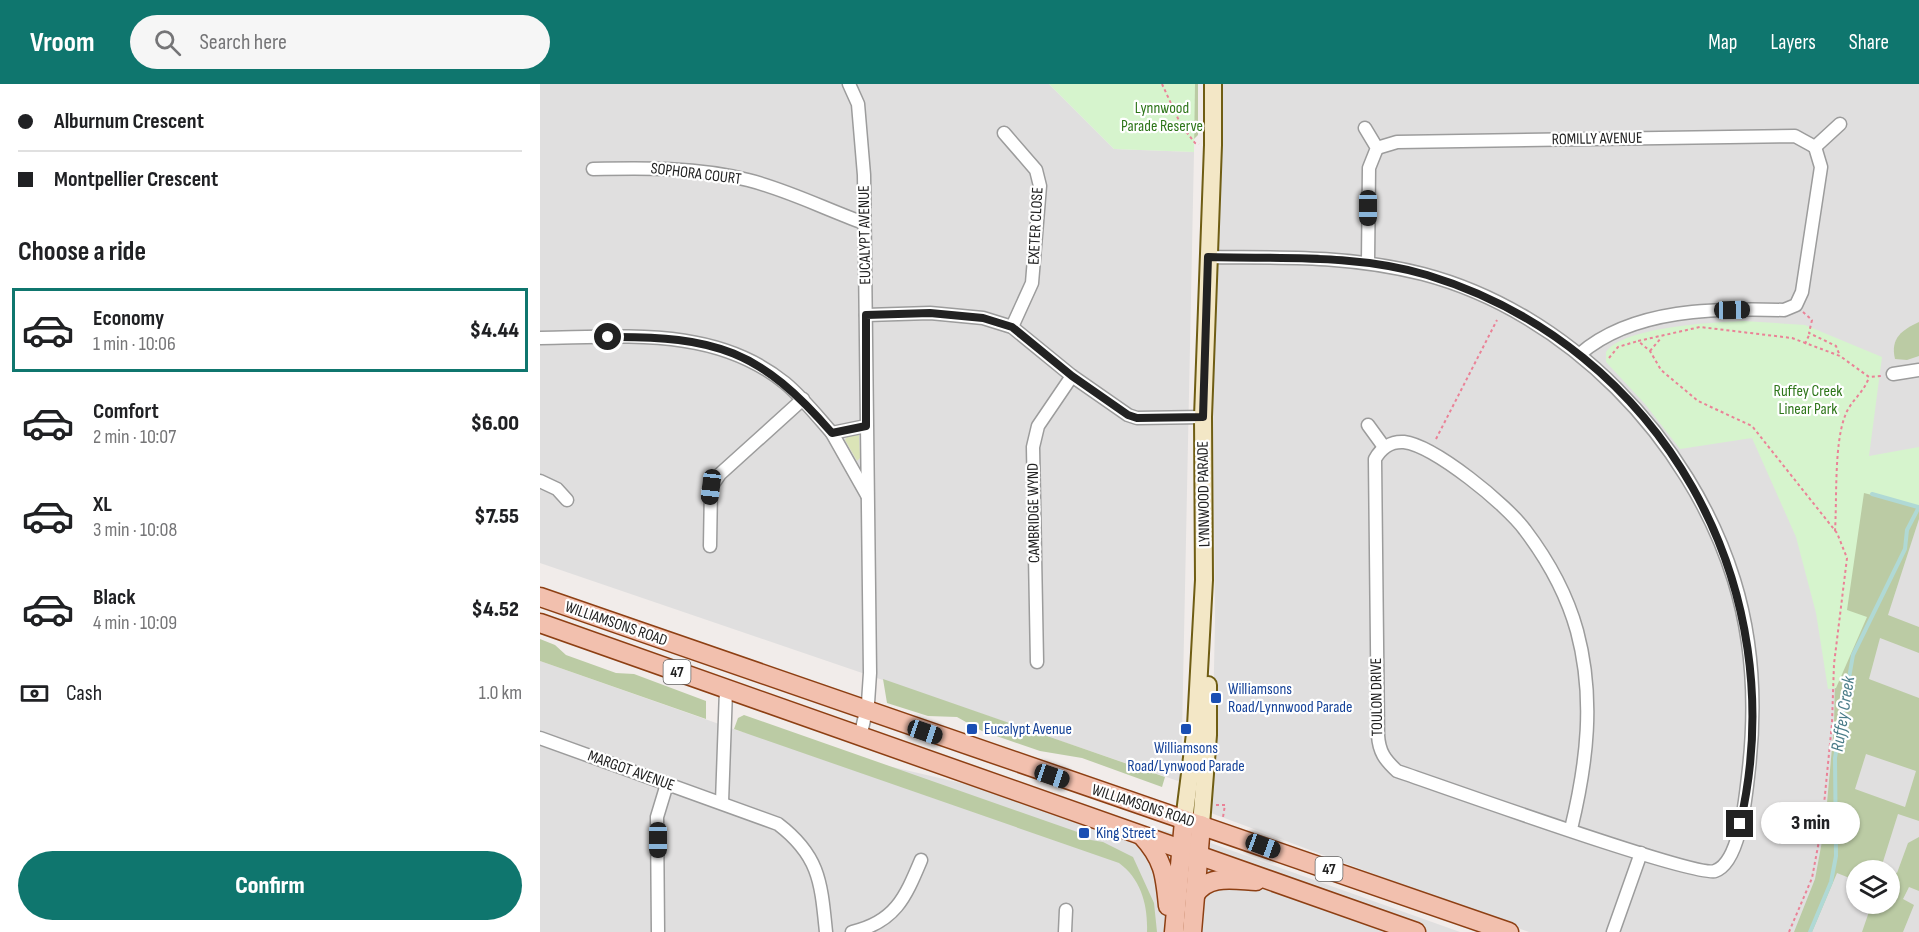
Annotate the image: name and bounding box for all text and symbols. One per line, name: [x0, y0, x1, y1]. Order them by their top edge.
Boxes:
search box: [130, 15, 550, 69]
text: Vroom: [30, 26, 94, 59]
icon: search: [151, 26, 184, 59]
text: Search here: [199, 29, 287, 56]
text: Map: [1708, 30, 1737, 55]
text: Layers: [1770, 30, 1816, 55]
text: Share: [1849, 30, 1889, 55]
park label: Lynnwood Parade Reserve: [1121, 99, 1203, 136]
text: Alburnum Crescent: [54, 108, 204, 135]
street label: ROMILLY AVENUE: [1551, 129, 1643, 149]
street label: SOPHORA COURT: [650, 159, 743, 189]
text: Montpellier Crescent: [54, 166, 218, 193]
street label: EUCALYPT AVENUE: [855, 185, 875, 285]
street label: EXETER CLOSE: [1024, 187, 1048, 265]
car: [1359, 190, 1377, 226]
text: Choose a ride: [18, 236, 146, 268]
car: [1714, 301, 1750, 319]
icon: car: [21, 303, 75, 357]
text: Economy: [93, 305, 164, 332]
text: $4.44: [470, 317, 519, 344]
route start: [594, 323, 621, 350]
text: 1 min · 10:06: [93, 332, 176, 356]
park label: Ruffey Creek Linear Park: [1774, 382, 1842, 419]
icon: car: [21, 396, 75, 450]
text: Comfort: [93, 398, 159, 425]
text: $6.00: [471, 410, 519, 437]
text: 2 min · 10:07: [93, 425, 176, 449]
street label: LYNNWOOD PARADE: [1194, 441, 1214, 547]
street label: CAMBRIDGE WYND: [1024, 463, 1044, 563]
car: [700, 468, 722, 506]
icon: car: [21, 489, 75, 543]
text: XL: [93, 491, 112, 518]
text: $7.55: [474, 503, 519, 530]
text: 3 min · 10:08: [93, 518, 177, 542]
icon: car: [21, 582, 75, 636]
text: Black: [93, 584, 135, 611]
text: $4.52: [472, 596, 519, 623]
street label: WILLIAMSONS ROAD: [562, 598, 670, 650]
text: 4 min · 10:09: [93, 611, 177, 635]
street label: TOULON DRIVE: [1367, 658, 1387, 736]
road number: 47: [664, 660, 690, 684]
water label: Ruffey Creek: [1827, 674, 1860, 753]
icon: cash: [18, 677, 51, 710]
text: Cash: [66, 680, 102, 707]
place label: Williamsons Road/Lynnwood Parade: [1228, 680, 1352, 717]
text: 1.0 km: [479, 681, 522, 705]
marker: Williamsons Road/Lynnwood Parade: [1209, 691, 1223, 705]
car: [905, 718, 945, 746]
place label: Eucalypt Avenue: [984, 720, 1072, 739]
marker: Eucalypt Avenue: [965, 722, 979, 736]
marker: Williamsons Road/Lynwood Parade: [1179, 722, 1193, 736]
place label: Williamsons Road/Lynwood Parade: [1127, 739, 1245, 776]
street label: MARGOT AVENUE: [585, 746, 677, 796]
car: [1032, 762, 1072, 790]
street label: WILLIAMSONS ROAD: [1089, 780, 1197, 832]
callout: 3 min: [1761, 803, 1860, 845]
route end: [1726, 810, 1753, 837]
text: 3 min: [1791, 811, 1830, 835]
car: [649, 822, 667, 858]
place label: King Street: [1096, 824, 1156, 843]
marker: King Street: [1077, 826, 1091, 840]
car: [1243, 831, 1283, 861]
button: Confirm: [18, 851, 522, 920]
road number: 47: [1316, 857, 1342, 881]
map controls: [1846, 860, 1900, 914]
button: layers: [1846, 860, 1900, 914]

